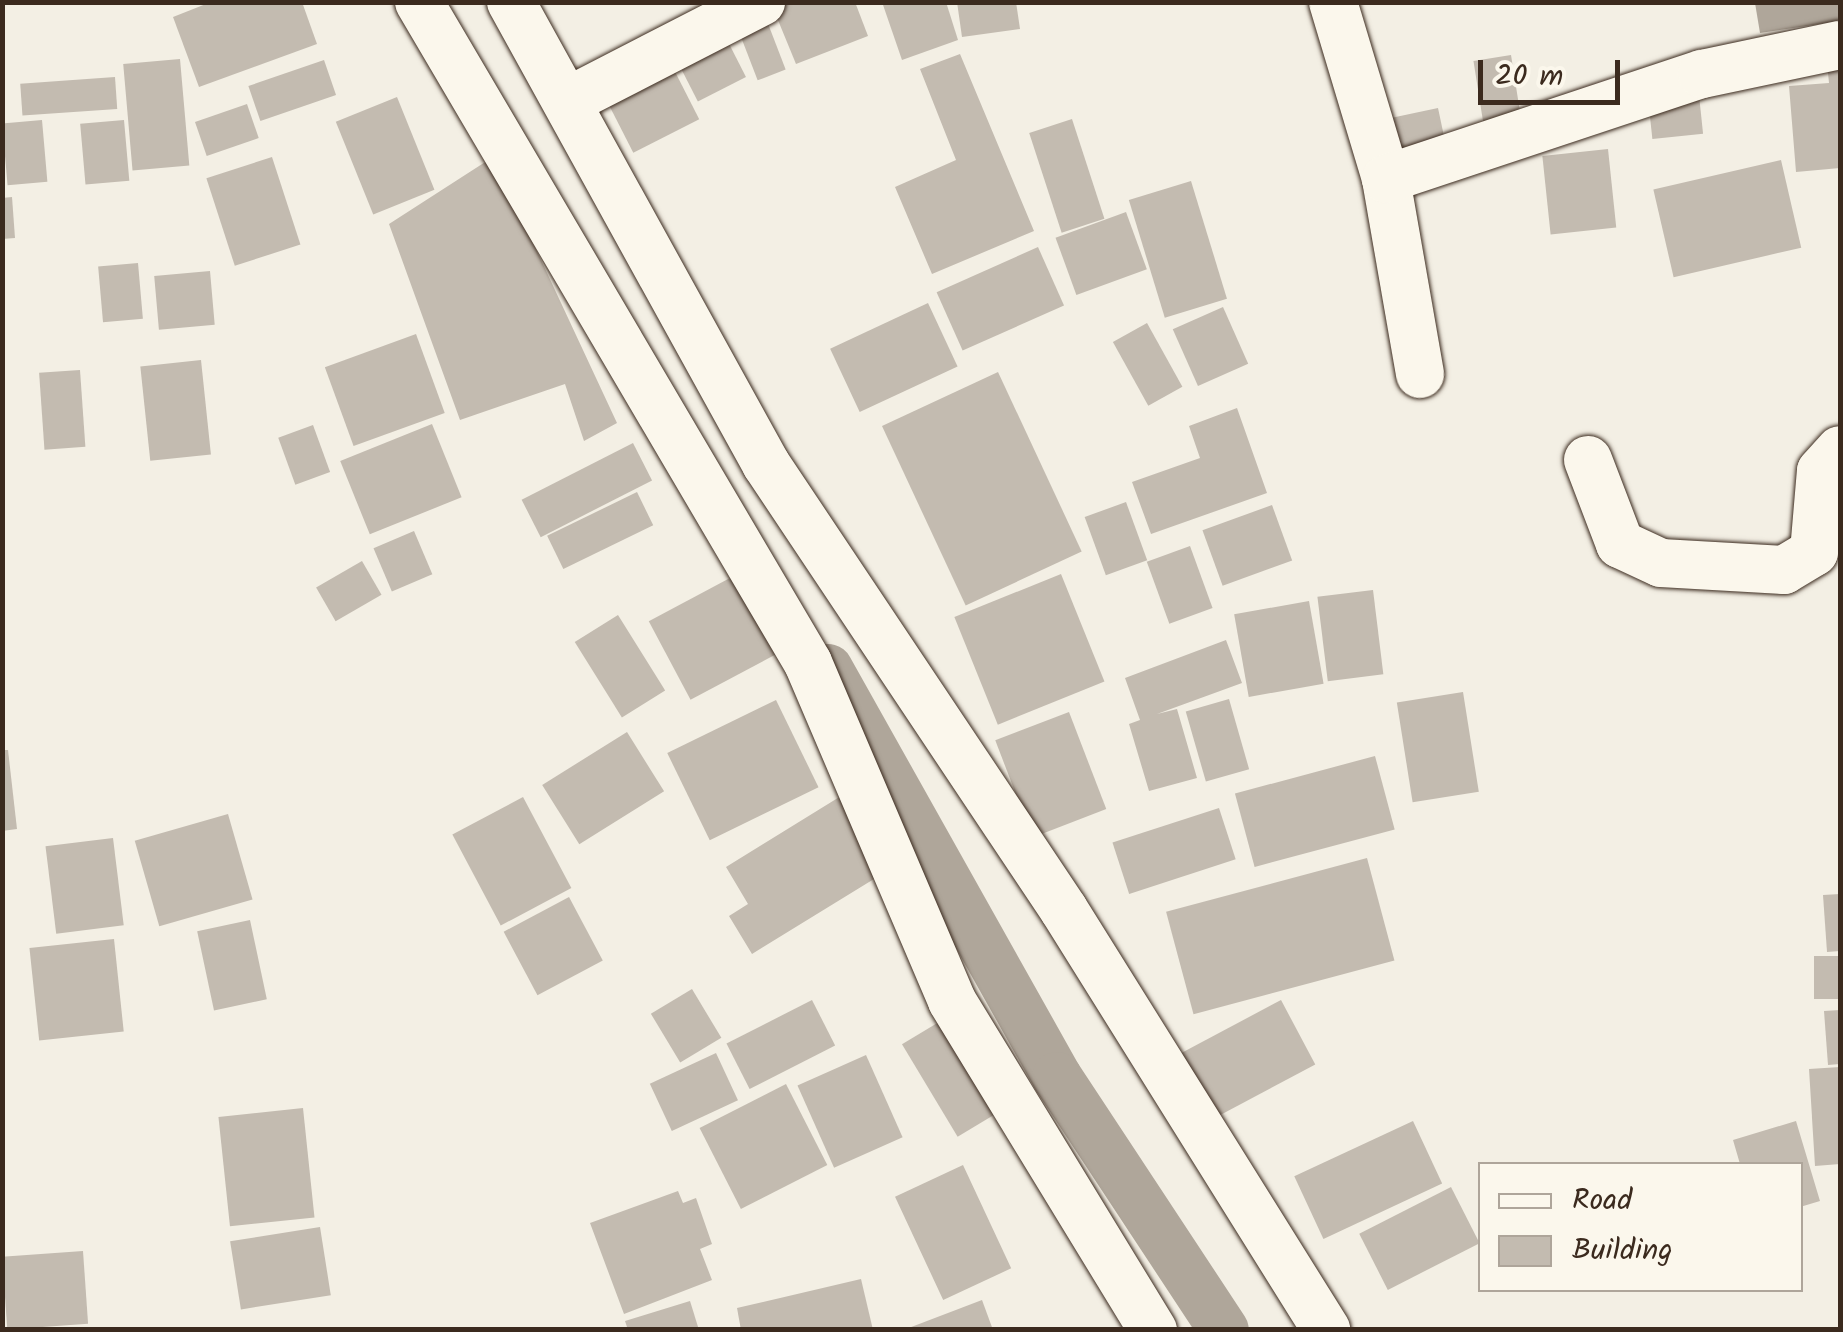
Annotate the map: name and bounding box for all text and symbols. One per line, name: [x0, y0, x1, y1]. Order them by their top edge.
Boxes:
scale bar: [1483, 40, 1626, 102]
text: 20 m: [1495, 53, 1563, 101]
legend: [1478, 1162, 1803, 1292]
text: Road: [1572, 1177, 1632, 1225]
text: Building: [1572, 1227, 1672, 1275]

